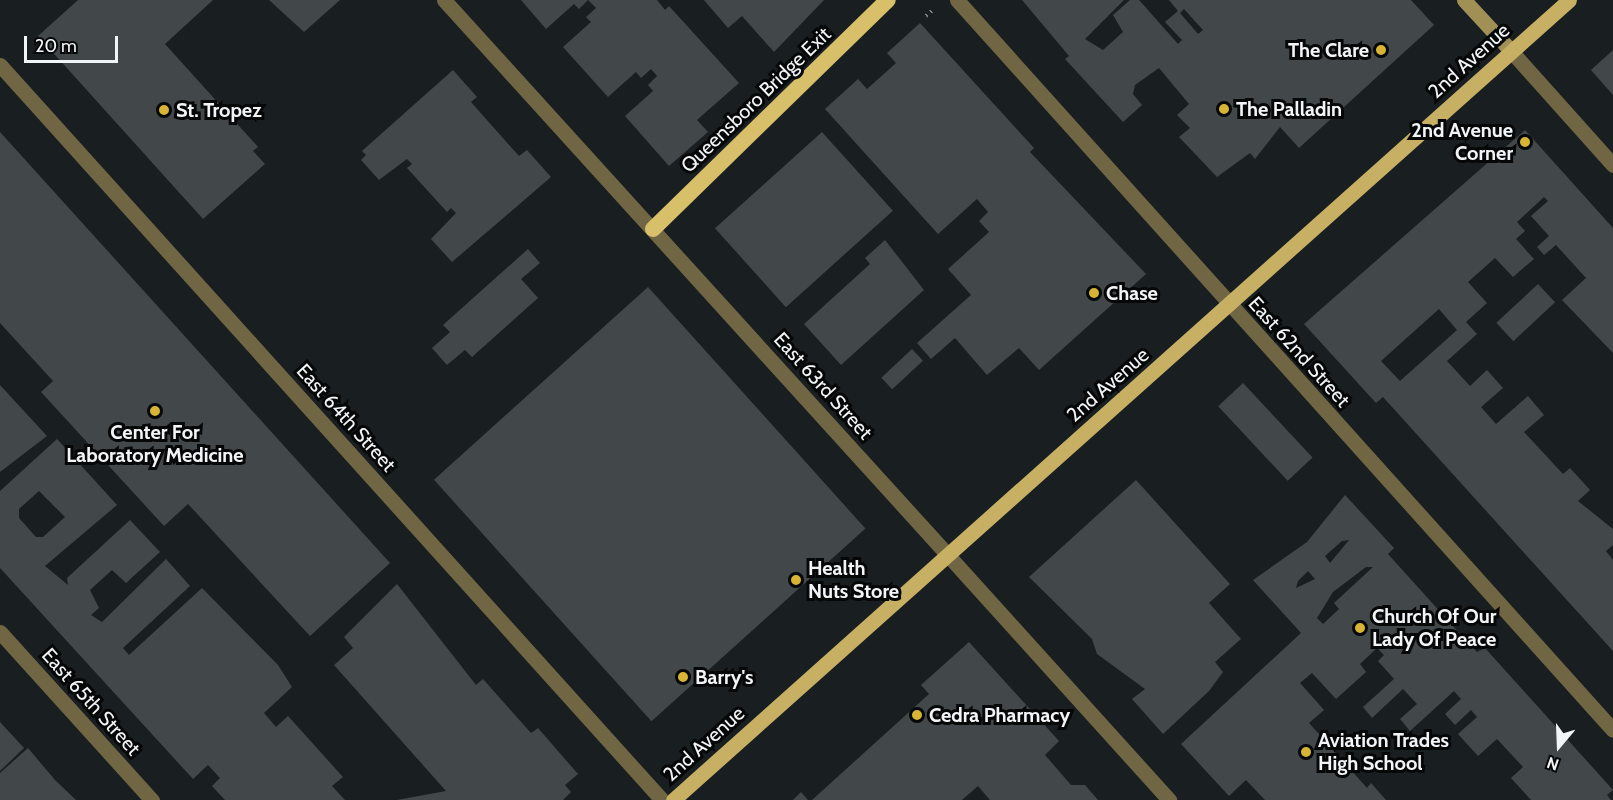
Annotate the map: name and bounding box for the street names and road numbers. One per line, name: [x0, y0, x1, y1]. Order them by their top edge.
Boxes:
street label: 2nd Avenue: [1424, 18, 1514, 104]
street label: Queensboro Bridge Exit: [676, 22, 836, 178]
street label: East 62nd Street: [1243, 292, 1355, 412]
street label: East 63rd Street: [769, 328, 877, 444]
street label: 2nd Avenue: [1062, 343, 1154, 427]
street label: East 64th Street: [291, 359, 401, 477]
street label: East 65th Street: [37, 643, 145, 761]
street label: 2nd Avenue: [659, 701, 749, 787]

